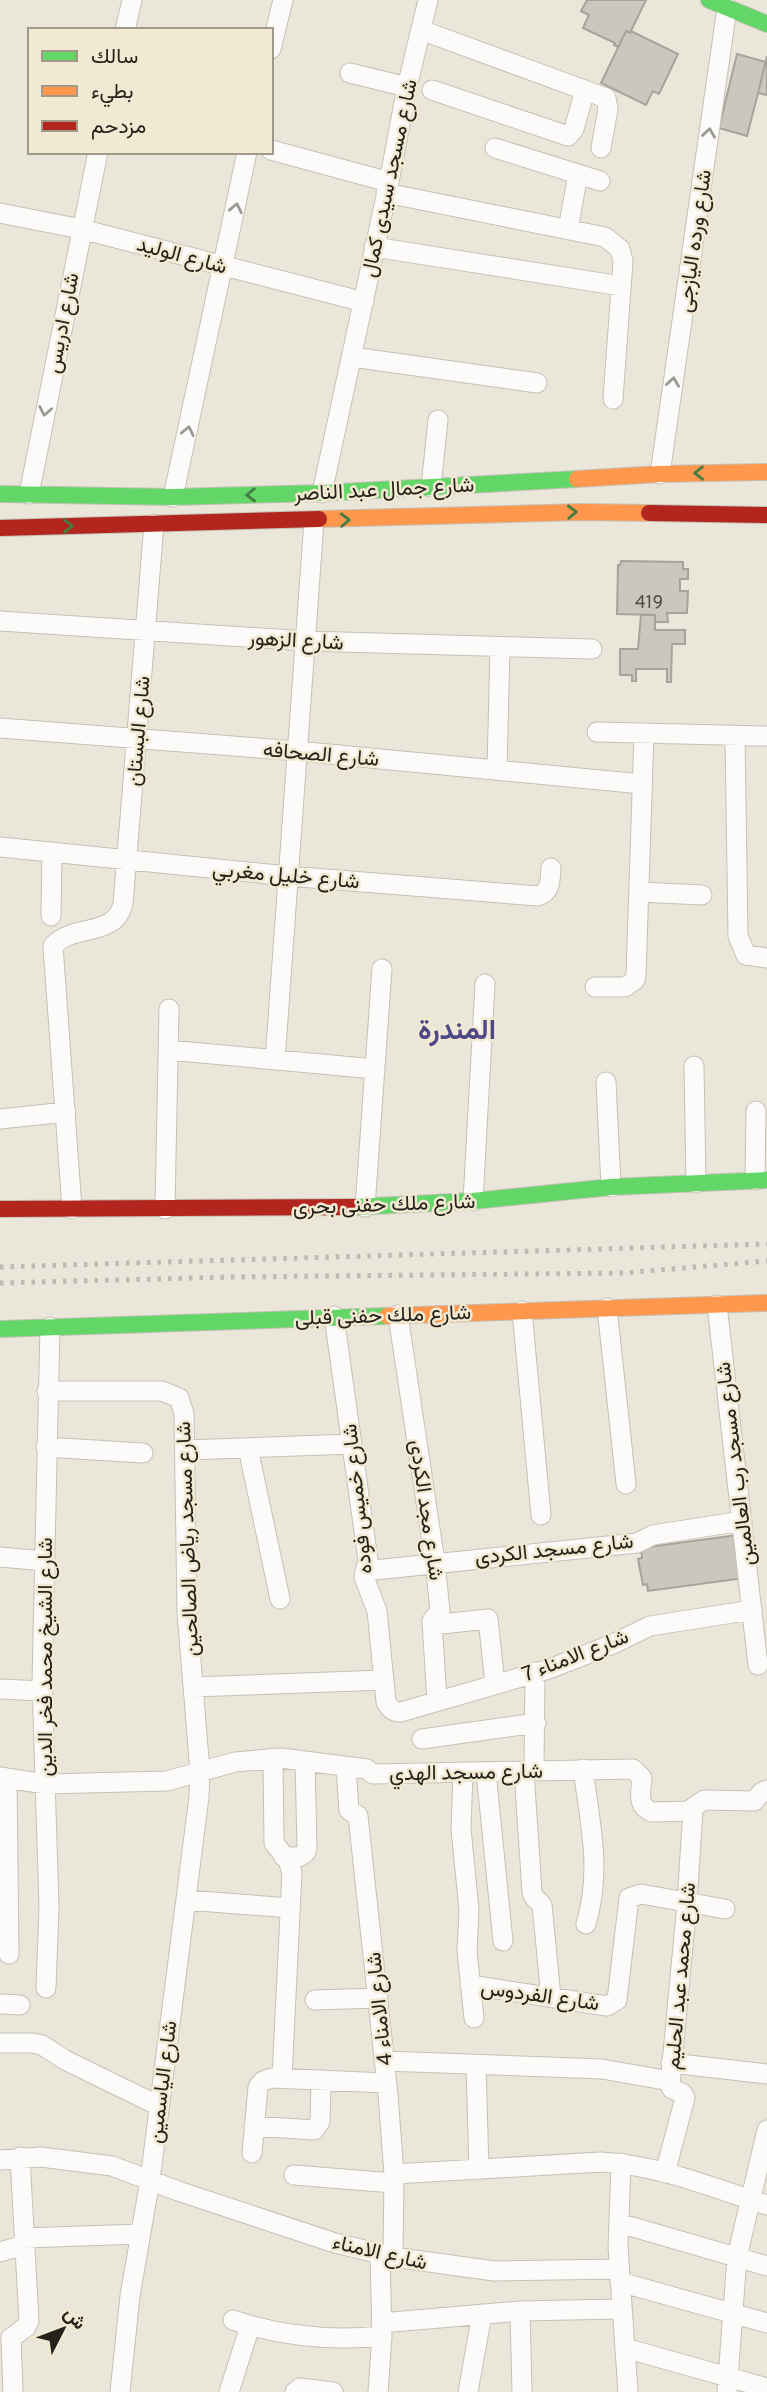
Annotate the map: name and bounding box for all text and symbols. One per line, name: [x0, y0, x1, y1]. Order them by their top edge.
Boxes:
legend: [28, 28, 273, 154]
text: سالك: [91, 44, 138, 71]
street label: شارع مسجد سيدى كمال: [356, 77, 425, 280]
text: بطيء: [91, 79, 134, 108]
text: مزدحم: [91, 114, 146, 141]
one-way arrow: [702, 127, 717, 139]
street label: شارع ورده اليازجى: [672, 168, 719, 314]
one-way arrow: [227, 202, 242, 214]
street label: شارع الوليد: [134, 231, 230, 281]
street label: شارع ادريس: [41, 271, 86, 376]
one-way arrow: [666, 376, 681, 388]
one-way arrow: [38, 405, 53, 417]
one-way arrow: [179, 425, 194, 437]
one-way arrow: [693, 465, 704, 481]
street label: شارع جمال عبد الناصر: [292, 472, 475, 509]
one-way arrow: [246, 487, 256, 503]
one-way arrow: [567, 505, 578, 520]
one-way arrow: [339, 512, 350, 527]
one-way arrow: [63, 518, 74, 534]
house number: 419: [635, 592, 663, 615]
street label: شارع الزهور: [246, 625, 344, 657]
street label: شارع البستان: [121, 675, 158, 788]
street label: شارع الصحافه: [262, 737, 380, 774]
street label: شارع خليل مغربي: [211, 857, 361, 898]
district label: المندرة: [418, 1014, 496, 1050]
street label: شارع ملك حفنى بحرى: [292, 1189, 476, 1222]
street label: شارع ملك حفنى قبلى: [294, 1300, 472, 1333]
street label: شارع مسجد رب العالمين: [711, 1360, 762, 1567]
street label: شارع مسجد رياض الصالحين: [171, 1421, 206, 1657]
street label: شارع خميس فوده: [337, 1423, 380, 1575]
street label: شارع مجد الكردى: [402, 1438, 449, 1582]
street label: شارع مسجد الكردى: [473, 1529, 635, 1572]
street label: شارع الشيخ محمد فخر الدين: [33, 1537, 60, 1777]
street label: شارع الامناء 7: [518, 1624, 633, 1689]
street label: شارع مسجد الهدي: [389, 1759, 543, 1790]
street label: شارع محمد عبد الحليم: [660, 1881, 703, 2071]
street label: شارع الامناء 4: [361, 1951, 400, 2067]
street label: شارع الفردوس: [479, 1975, 601, 2018]
street label: شارع الياسمين: [143, 2019, 184, 2145]
street label: شارع الامناء: [330, 2229, 430, 2277]
north arrow: [28, 2294, 98, 2364]
text: ش: [58, 2302, 91, 2336]

